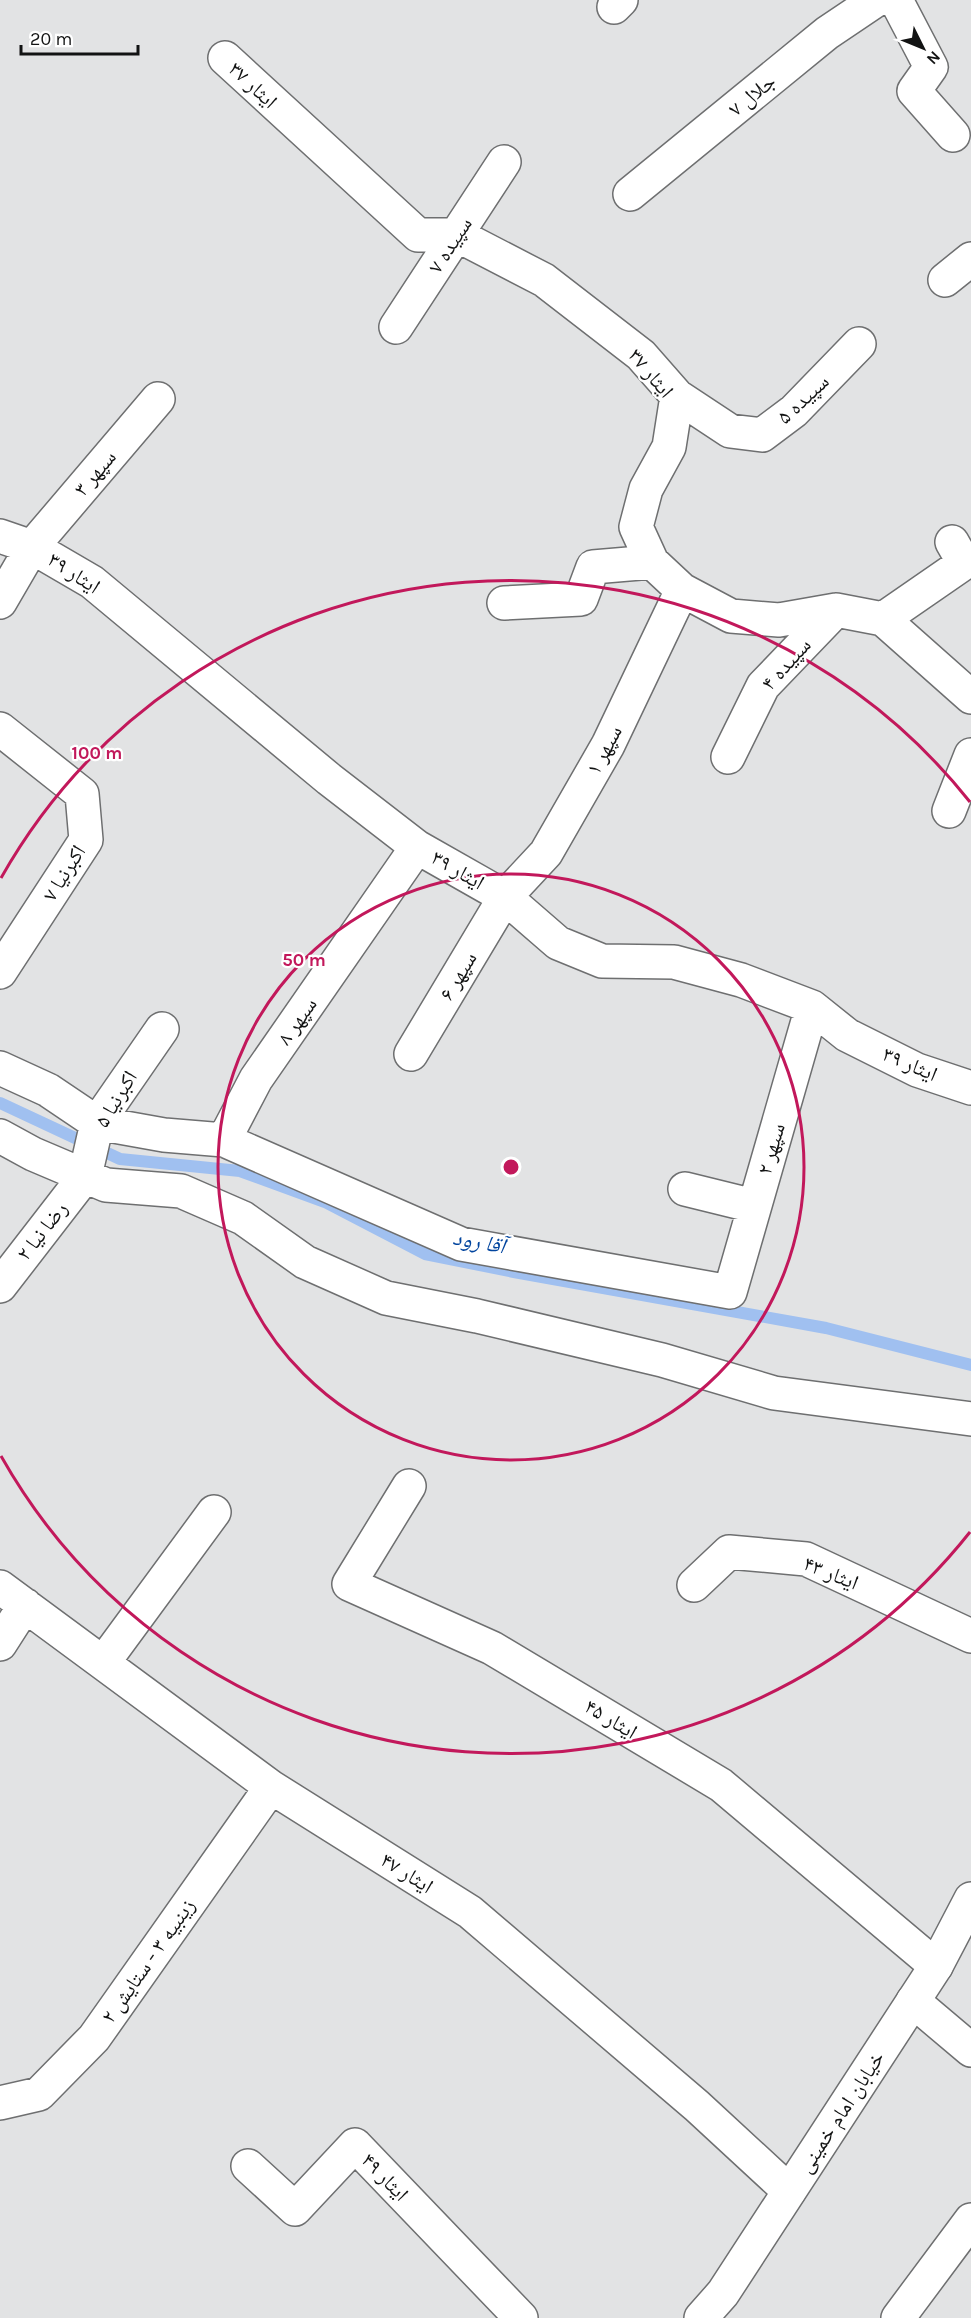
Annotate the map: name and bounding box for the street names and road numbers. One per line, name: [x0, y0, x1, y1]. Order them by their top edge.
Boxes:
street label: ایثار ۳۷: [224, 57, 282, 113]
street label: جلال ۷: [724, 69, 780, 121]
street label: سپیده ۷: [423, 213, 477, 278]
street label: ایثار ۳۷: [623, 343, 679, 403]
street label: سپیده ۵: [772, 369, 834, 429]
street label: سپهر ۳: [69, 445, 121, 501]
street label: ایثار ۳۹: [44, 547, 104, 599]
street label: سپیده ۴: [756, 633, 816, 695]
street label: سپهر ۱: [581, 721, 627, 779]
street label: اکبرنیا ۷: [38, 841, 90, 905]
street label: ایثار ۳۹: [427, 845, 489, 895]
street label: سپهر ۶: [434, 947, 482, 1005]
street label: سپهر ۸: [272, 993, 322, 1049]
street label: ایثار ۳۹: [879, 1042, 941, 1086]
street label: اکبرنیا ۵: [90, 1067, 142, 1131]
street label: سپهر ۲: [752, 1121, 790, 1177]
street label: رضا نیا ۲: [12, 1197, 72, 1265]
street label: ایثار ۴۳: [800, 1551, 862, 1595]
street label: ایثار ۴۵: [580, 1694, 642, 1744]
street label: ایثار ۴۷: [376, 1848, 438, 1898]
street label: زینبیه ۳ - ستایش ۲: [96, 1894, 201, 2028]
street label: خیابان امام خمینی: [793, 2047, 891, 2178]
street label: ایثار ۴۹: [357, 2148, 413, 2206]

